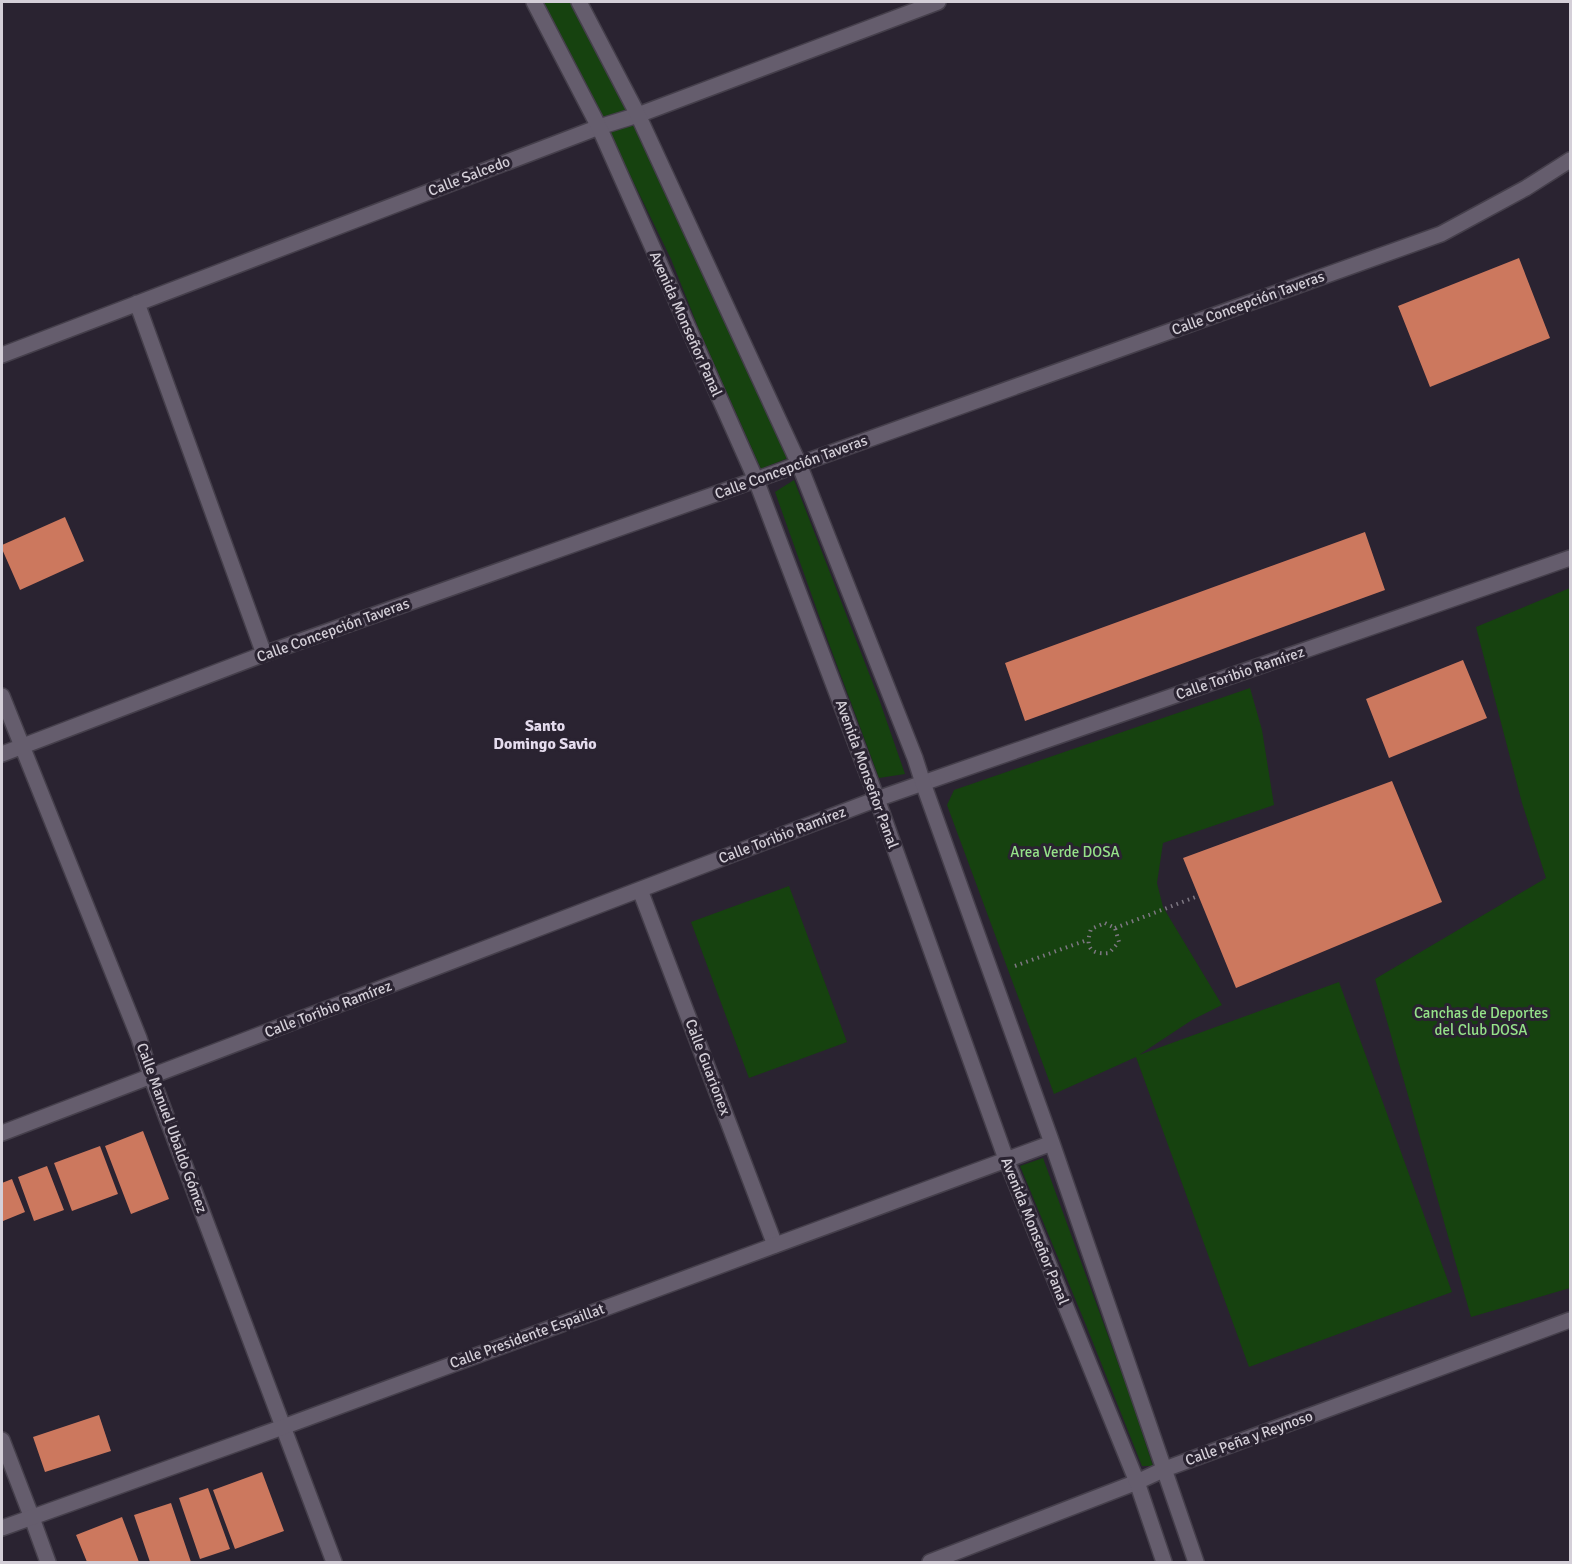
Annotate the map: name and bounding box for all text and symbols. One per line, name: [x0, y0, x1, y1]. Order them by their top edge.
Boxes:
street label: Calle Salcedo: [425, 152, 513, 200]
street label: Avenida Monseñor Panal: [646, 249, 726, 399]
street label: Calle Concepción Taveras: [1169, 267, 1327, 339]
street label: Calle Concepción Taveras: [712, 431, 870, 503]
street label: Calle Concepción Taveras: [254, 594, 412, 666]
street label: Calle Toribio Ramírez: [1173, 642, 1307, 703]
street label: Avenida Monseñor Panal: [832, 697, 902, 851]
district label: Santo Domingo Savio: [493, 716, 597, 754]
street label: Calle Toribio Ramírez: [716, 802, 848, 868]
park label: Area Verde DOSA: [1010, 843, 1120, 861]
street label: Calle Toribio Ramírez: [262, 976, 394, 1042]
park label: Canchas de Deportes del Club DOSA: [1414, 1004, 1549, 1039]
street label: Calle Guarionex: [681, 1016, 735, 1118]
street label: Calle Manuel Ubaldo Gómez: [133, 1041, 211, 1216]
street label: Avenida Monseñor Panal: [997, 1155, 1073, 1307]
street label: Calle Presidente Espaillat: [447, 1300, 607, 1372]
street label: Calle Peña y Reynoso: [1183, 1407, 1315, 1469]

